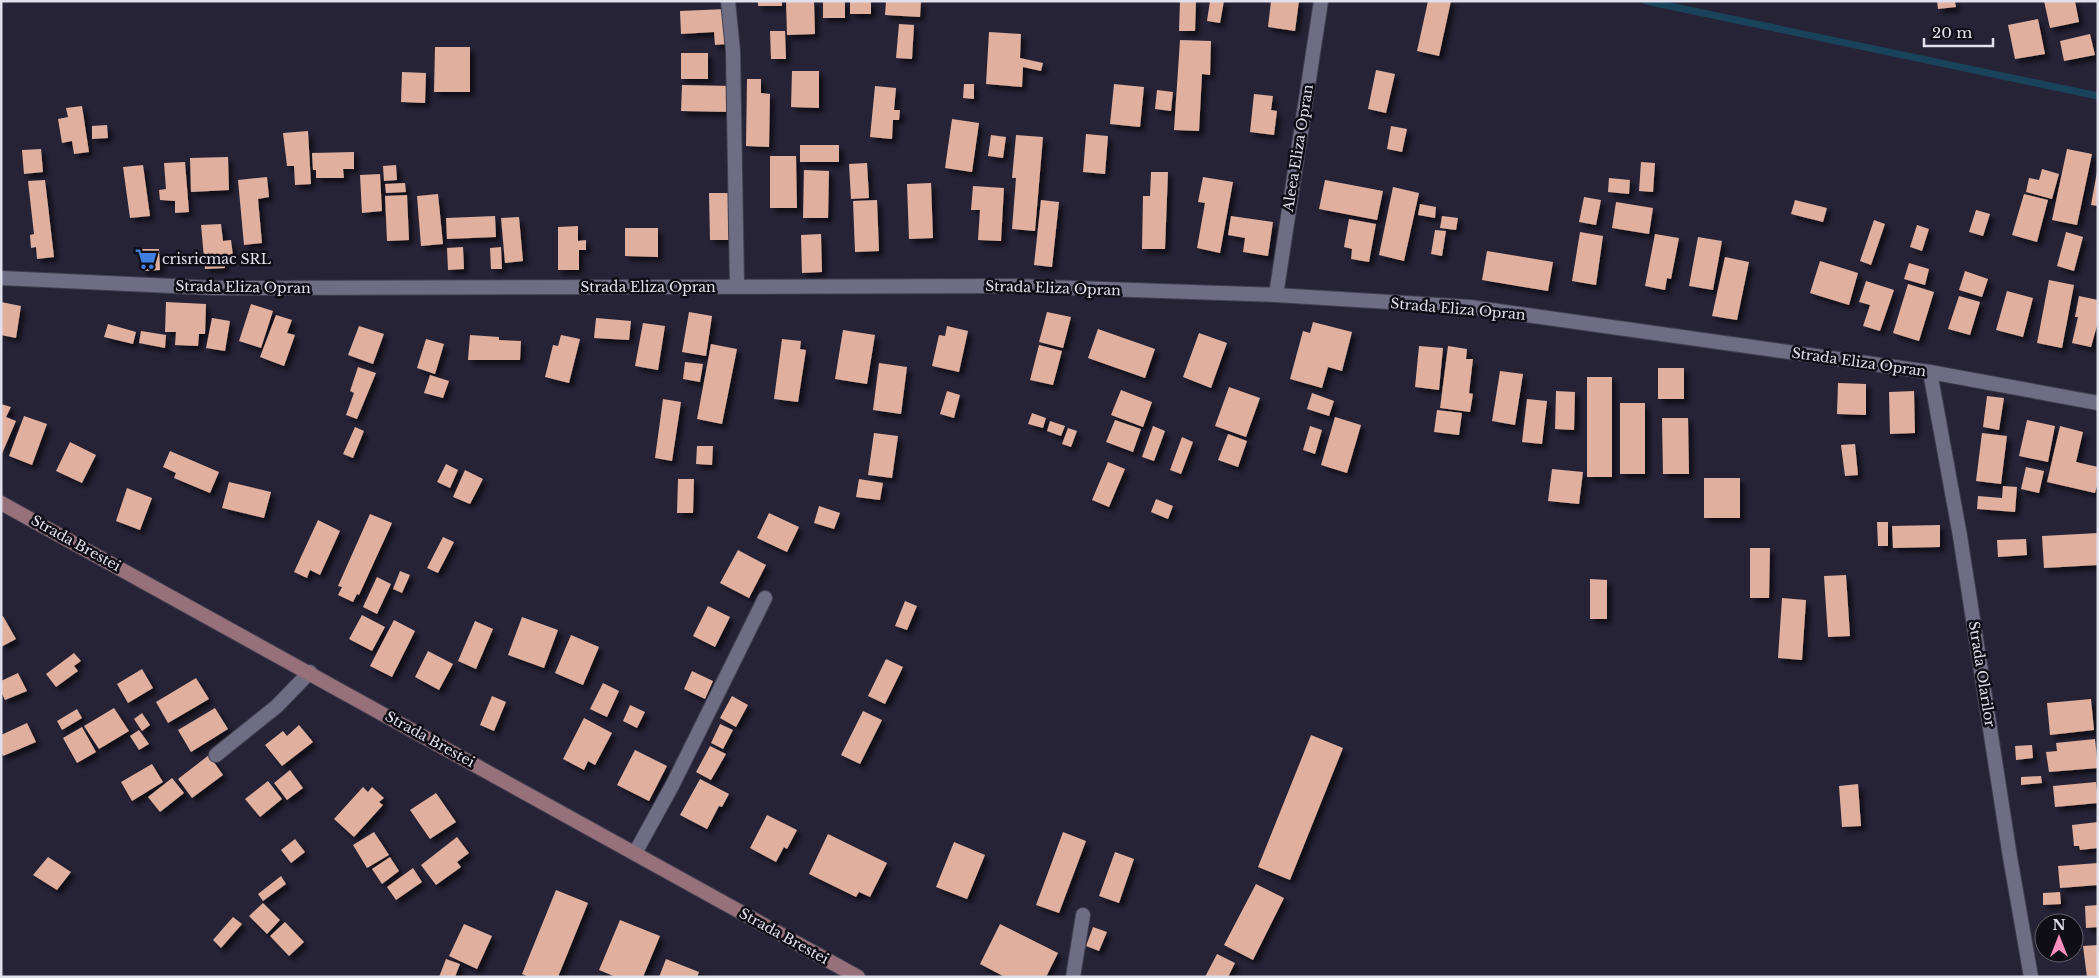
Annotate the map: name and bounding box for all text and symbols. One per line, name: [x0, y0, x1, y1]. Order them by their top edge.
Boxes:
scale bar: [1924, 15, 1993, 47]
text: 20 m: [1932, 23, 1972, 42]
street label: Aleea Eliza Opran: [1279, 83, 1317, 214]
supermarket icon: crisricmac SRL: [133, 246, 159, 272]
place label: crisricmac SRL: [162, 250, 271, 268]
street label: Strada Eliza Opran: [175, 277, 311, 297]
street label: Strada Eliza Opran: [985, 277, 1121, 299]
street label: Strada Eliza Opran: [580, 278, 716, 296]
street label: Strada Eliza Opran: [1390, 294, 1527, 324]
street label: Strada Eliza Opran: [1791, 344, 1928, 380]
street label: Strada Brestei: [28, 511, 124, 575]
street label: Strada Olarilor: [1965, 620, 1999, 729]
street label: Strada Brestei: [382, 707, 478, 771]
street label: Strada Brestei: [736, 904, 832, 968]
north arrow: [2034, 913, 2084, 963]
text: N: [2052, 916, 2066, 934]

